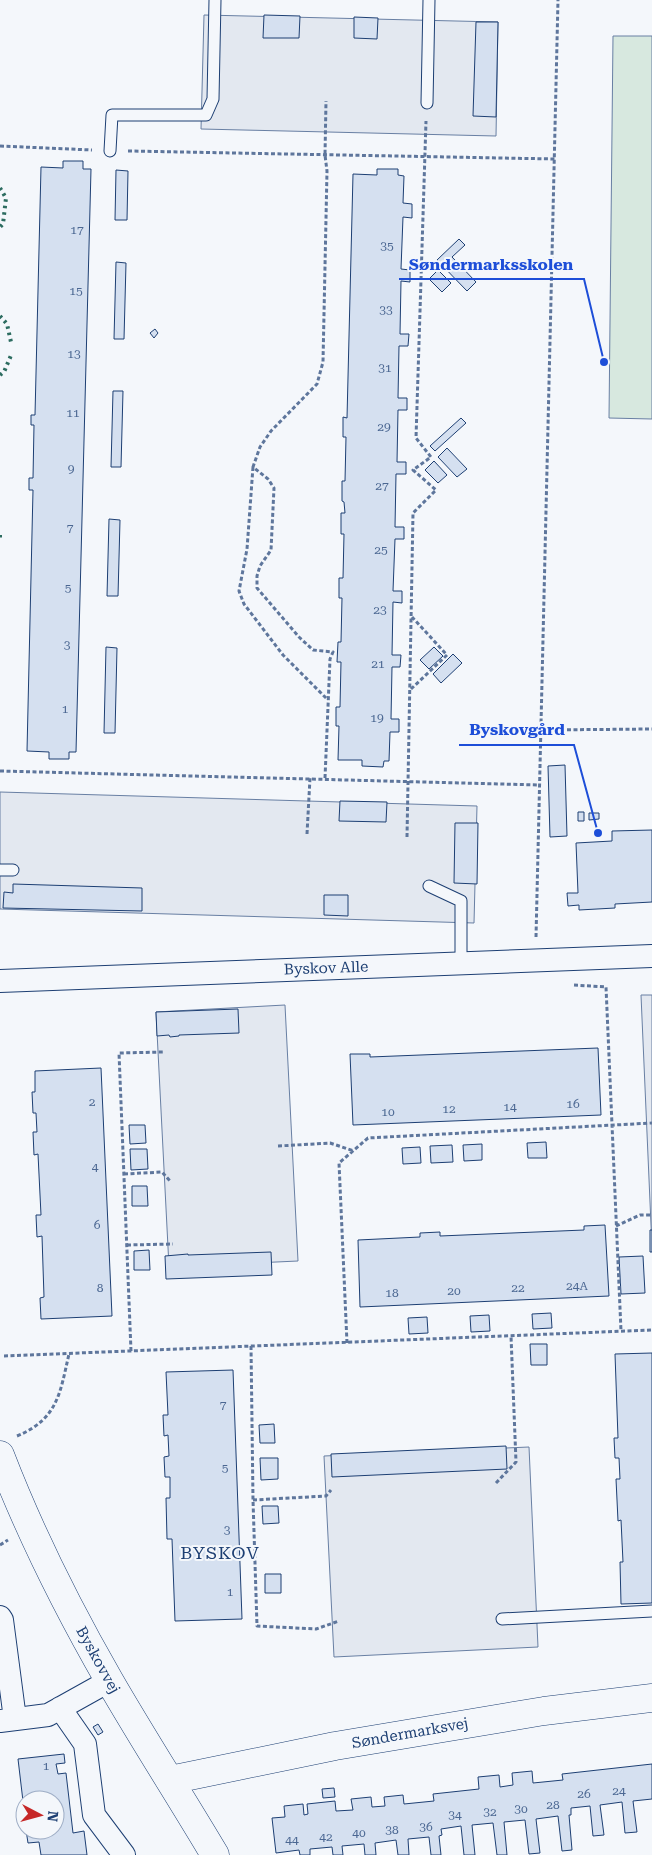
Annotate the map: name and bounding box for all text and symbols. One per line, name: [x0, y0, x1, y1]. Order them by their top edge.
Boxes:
house number: 17: [70, 223, 84, 237]
house number: 35: [380, 239, 394, 253]
callout: Søndermarksskolen: [399, 248, 584, 279]
text: Søndermarksskolen: [409, 255, 574, 274]
house number: 15: [69, 284, 83, 298]
house number: 33: [379, 303, 393, 317]
house number: 13: [67, 347, 81, 361]
house number: 31: [378, 361, 392, 375]
house number: 11: [66, 406, 80, 420]
house number: 29: [377, 420, 391, 434]
house number: 9: [68, 462, 75, 476]
house number: 27: [375, 479, 389, 493]
house number: 7: [67, 521, 74, 535]
house number: 25: [374, 543, 388, 557]
house number: 5: [65, 581, 72, 595]
house number: 23: [373, 603, 387, 617]
house number: 3: [64, 638, 71, 652]
house number: 21: [371, 657, 385, 671]
house number: 1: [62, 702, 69, 716]
house number: 19: [370, 711, 384, 725]
callout: Byskovgård: [459, 714, 574, 745]
text: Byskovgård: [469, 720, 565, 739]
street label: Byskov Alle: [283, 958, 369, 978]
house number: 2: [89, 1095, 96, 1109]
house number: 16: [566, 1097, 580, 1111]
house number: 14: [503, 1100, 517, 1114]
house number: 12: [442, 1102, 456, 1116]
house number: 10: [381, 1105, 395, 1119]
house number: 4: [92, 1160, 99, 1174]
house number: 6: [94, 1218, 101, 1232]
house number: 24A: [566, 1279, 589, 1293]
house number: 8: [97, 1281, 104, 1295]
house number: 22: [511, 1281, 525, 1295]
house number: 20: [447, 1284, 461, 1298]
house number: 18: [385, 1286, 399, 1300]
house number: 7: [220, 1398, 227, 1412]
house number: 5: [222, 1461, 229, 1475]
house number: 3: [224, 1523, 231, 1537]
district label: BYSKOV: [180, 1542, 260, 1563]
house number: 1: [227, 1585, 234, 1599]
street label: Byskovvej: [72, 1623, 124, 1697]
street label: Søndermarksvej: [350, 1714, 470, 1752]
house number: 1: [43, 1759, 50, 1773]
house number: 24: [612, 1784, 626, 1798]
house number: 26: [577, 1787, 591, 1801]
north arrow: [15, 1790, 65, 1840]
house number: 28: [546, 1798, 560, 1812]
house number: 30: [514, 1802, 528, 1816]
house number: 32: [483, 1805, 497, 1819]
house number: 34: [448, 1808, 462, 1822]
text: N: [44, 1810, 61, 1823]
house number: 36: [419, 1820, 433, 1834]
house number: 38: [385, 1823, 399, 1837]
house number: 40: [352, 1826, 366, 1840]
house number: 42: [319, 1830, 333, 1844]
house number: 44: [285, 1833, 299, 1847]

